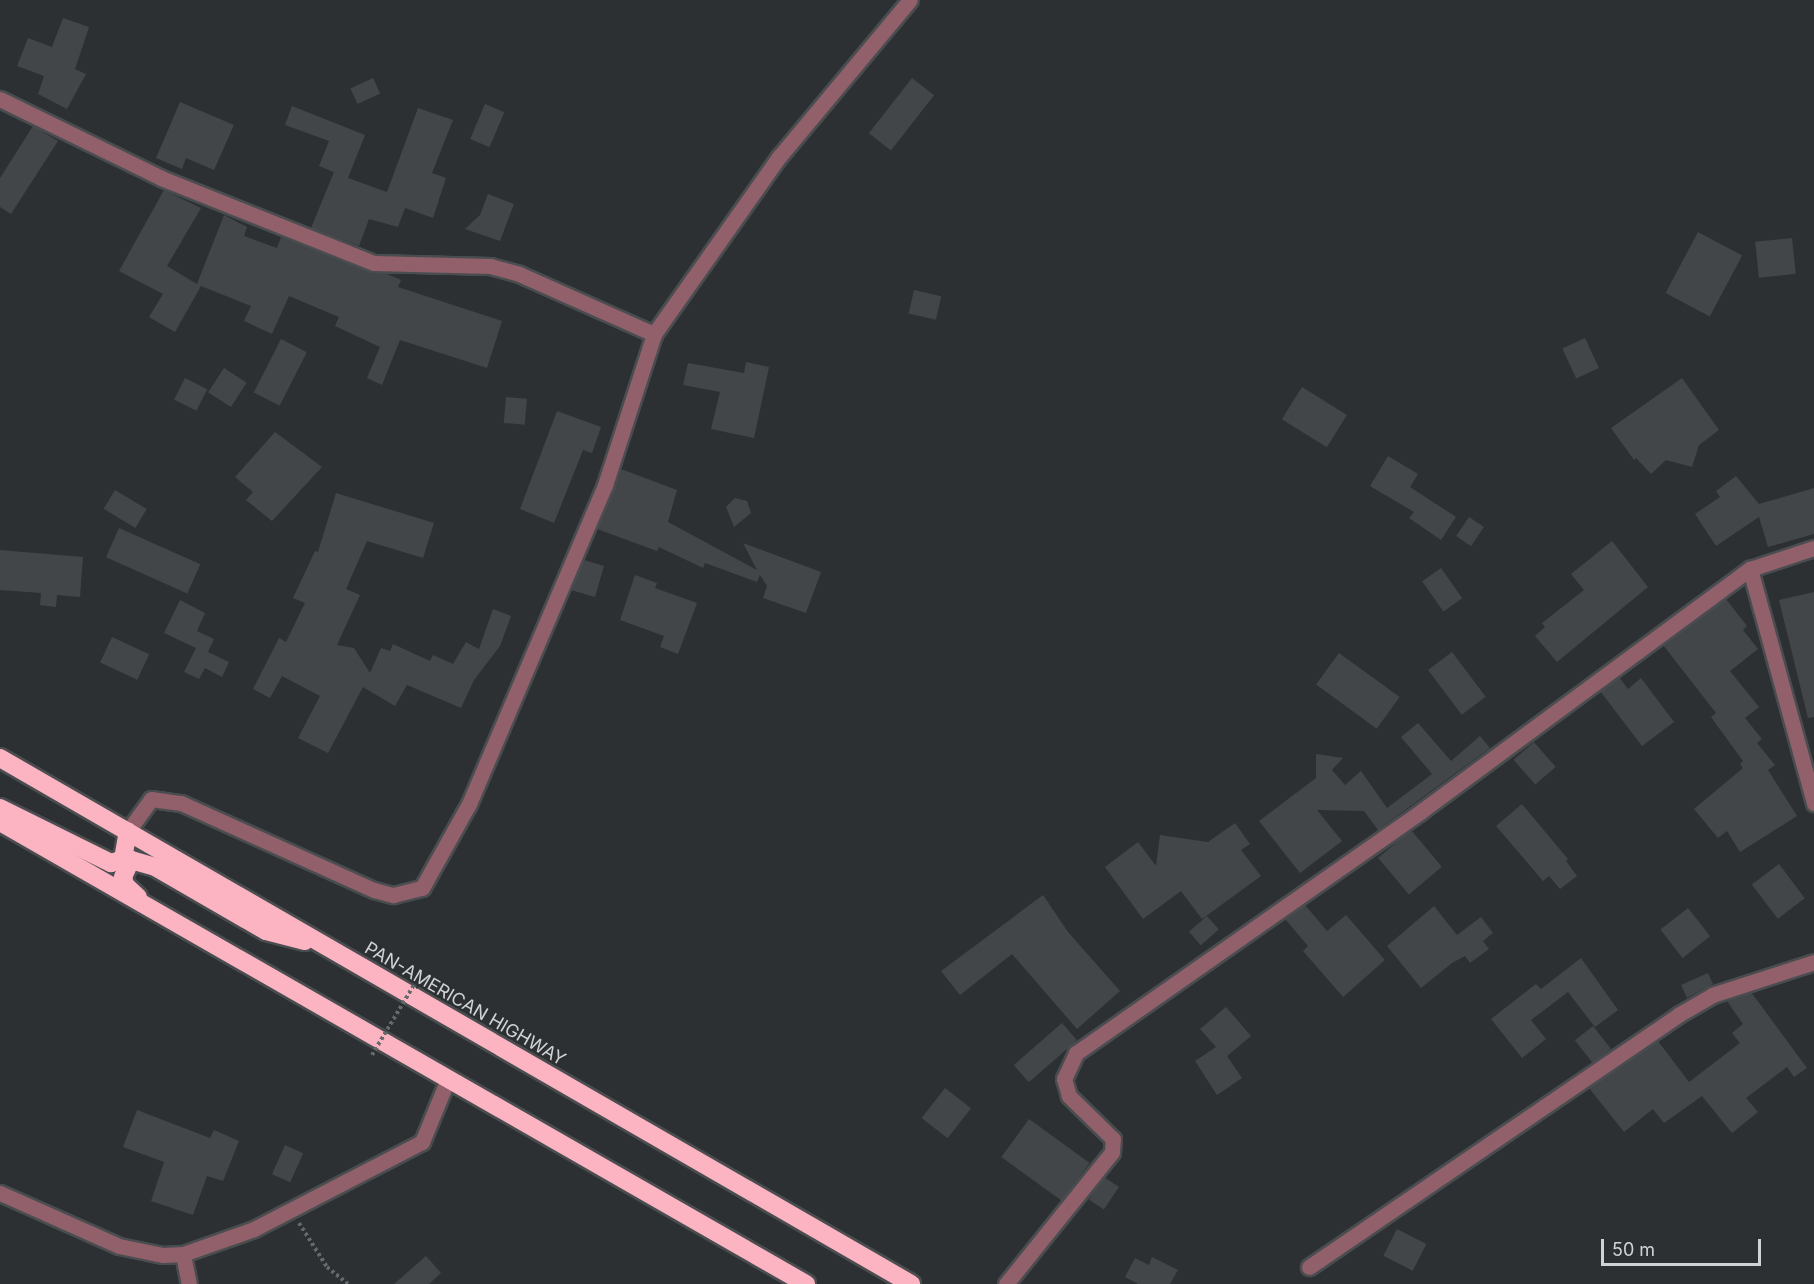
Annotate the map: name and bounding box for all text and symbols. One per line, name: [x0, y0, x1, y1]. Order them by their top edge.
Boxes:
street label: PAN-AMERICAN HIGHWAY: [361, 937, 569, 1071]
scale bar: [1604, 1227, 1764, 1265]
text: 50 m: [1612, 1239, 1655, 1260]

